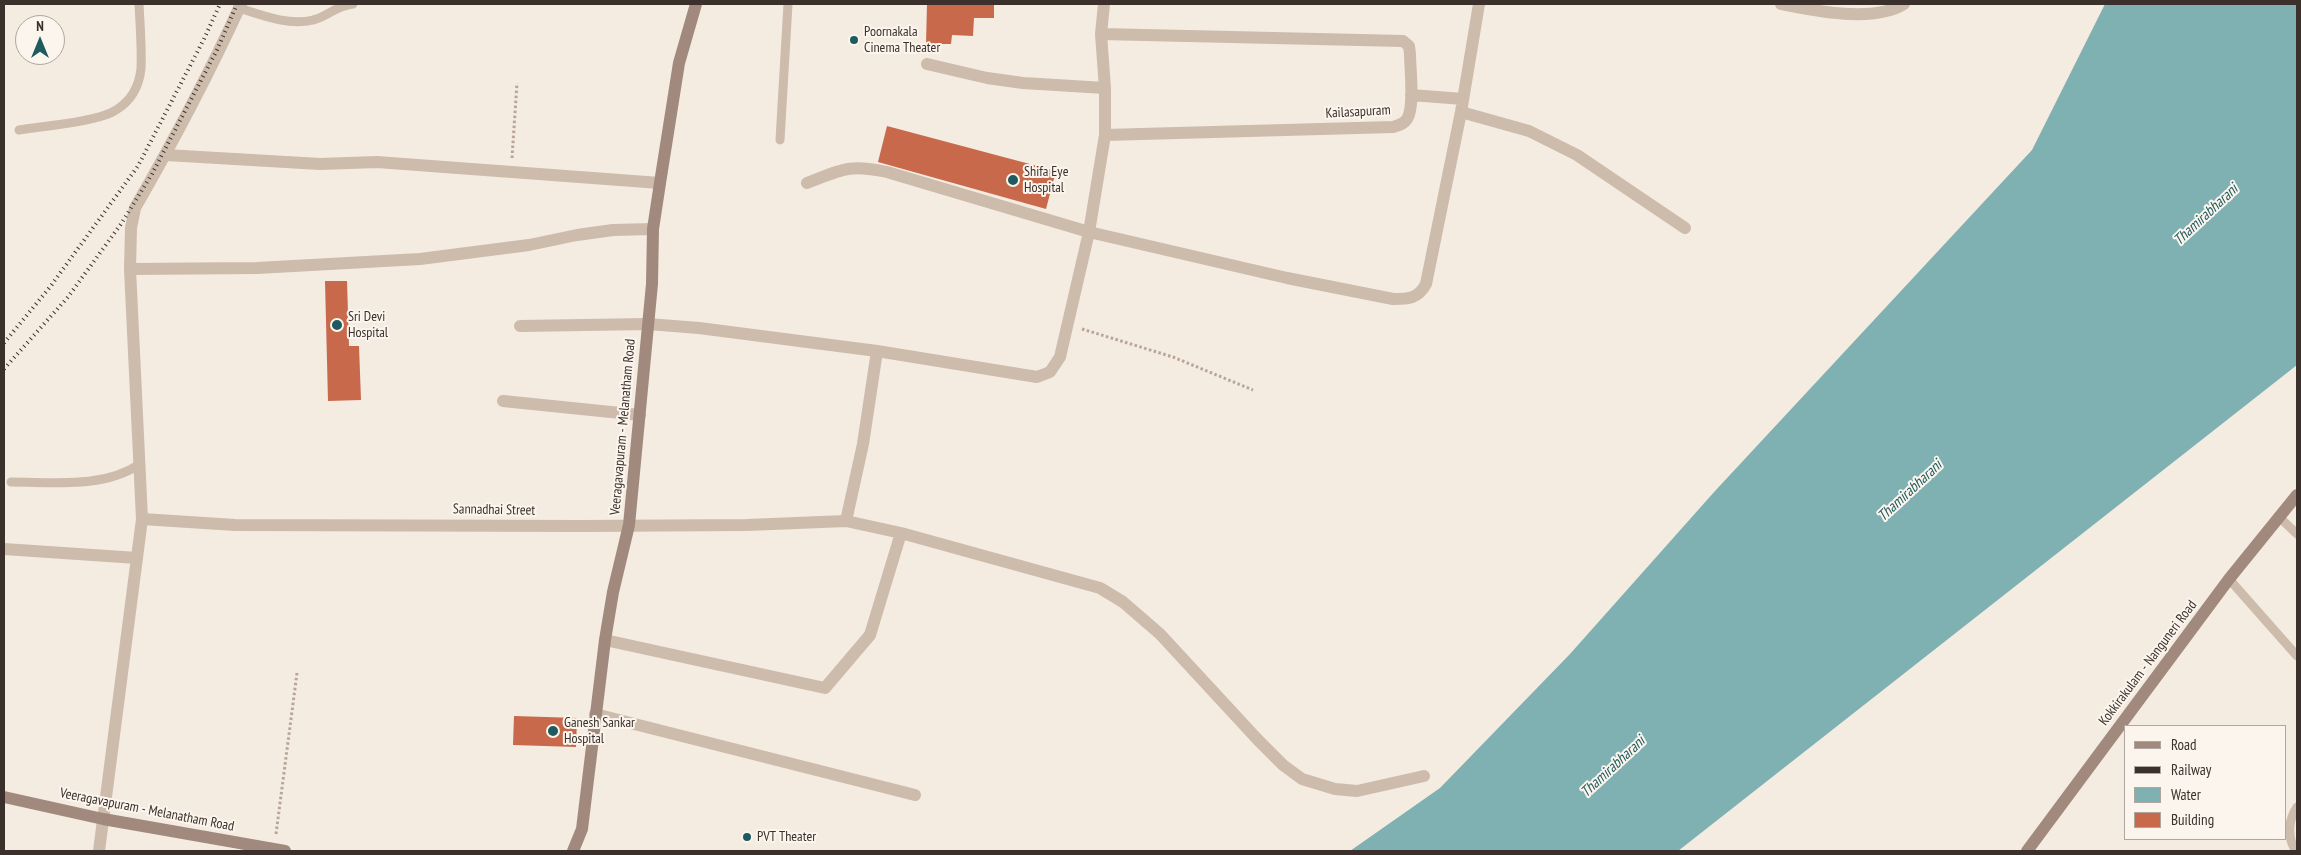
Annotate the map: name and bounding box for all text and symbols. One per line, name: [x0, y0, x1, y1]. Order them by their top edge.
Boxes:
north arrow: [15, 15, 65, 65]
text: N: [36, 17, 44, 35]
place label: Poornakala Cinema Theater: [864, 24, 940, 56]
marker: Poornakala Cinema Theater: [848, 34, 860, 46]
street label: Kailasapuram: [1325, 102, 1391, 122]
place label: Shifa Eye Hospital: [1024, 164, 1068, 196]
marker: Shifa Eye Hospital: [1006, 173, 1020, 187]
water label: Thamirabharani: [2170, 181, 2242, 249]
place label: Sri Devi Hospital: [348, 309, 388, 342]
marker: Sri Devi Hospital: [330, 318, 344, 332]
street label: Veeragavapuram - Melanatham Road: [607, 338, 639, 516]
water label: Thamirabharani: [1874, 457, 1946, 525]
street label: Sannadhai Street: [453, 501, 535, 519]
street label: Kokkirakulam - Nanguneri Road: [2095, 597, 2201, 729]
place label: Ganesh Sankar Hospital: [564, 715, 635, 748]
marker: Ganesh Sankar Hospital: [546, 724, 560, 738]
legend: [2124, 725, 2286, 840]
water label: Thamirabharani: [1577, 733, 1649, 801]
text: Road: [2171, 735, 2197, 754]
text: Railway: [2171, 760, 2211, 779]
street label: Veeragavapuram - Melanatham Road: [59, 785, 235, 835]
text: Water: [2171, 785, 2201, 804]
text: Building: [2171, 810, 2214, 829]
place label: PVT Theater: [757, 829, 816, 845]
marker: PVT Theater: [741, 831, 753, 843]

